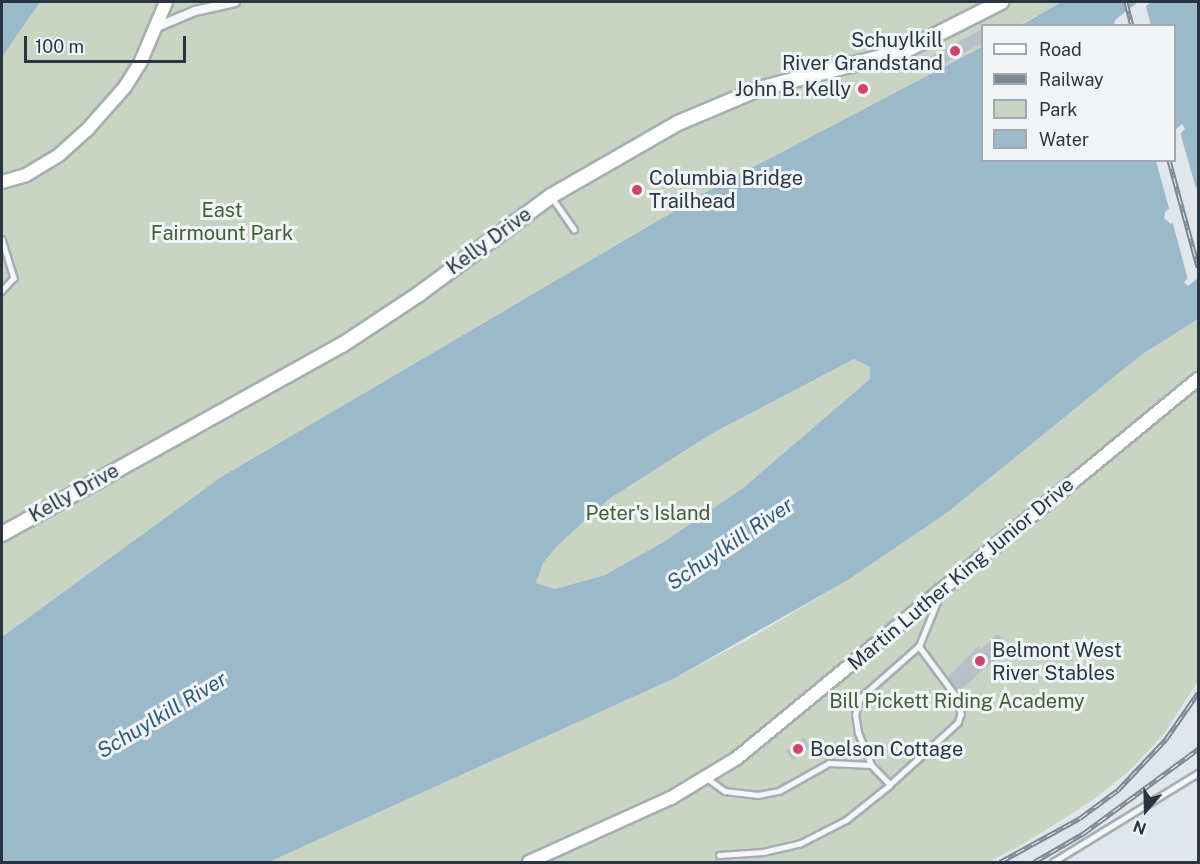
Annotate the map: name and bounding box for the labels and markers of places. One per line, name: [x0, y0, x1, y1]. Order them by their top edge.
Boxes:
place label: Schuylkill River Grandstand: [782, 28, 943, 75]
marker: Schuylkill River Grandstand: [948, 44, 962, 58]
place label: John B. Kelly: [735, 77, 851, 101]
marker: John B. Kelly: [856, 82, 870, 96]
place label: Columbia Bridge Trailhead: [649, 166, 803, 213]
marker: Columbia Bridge Trailhead: [630, 183, 644, 197]
place label: Belmont West River Stables: [992, 638, 1122, 685]
marker: Belmont West River Stables: [973, 654, 987, 668]
place label: Boelson Cottage: [810, 737, 963, 761]
marker: Boelson Cottage: [791, 742, 805, 756]

